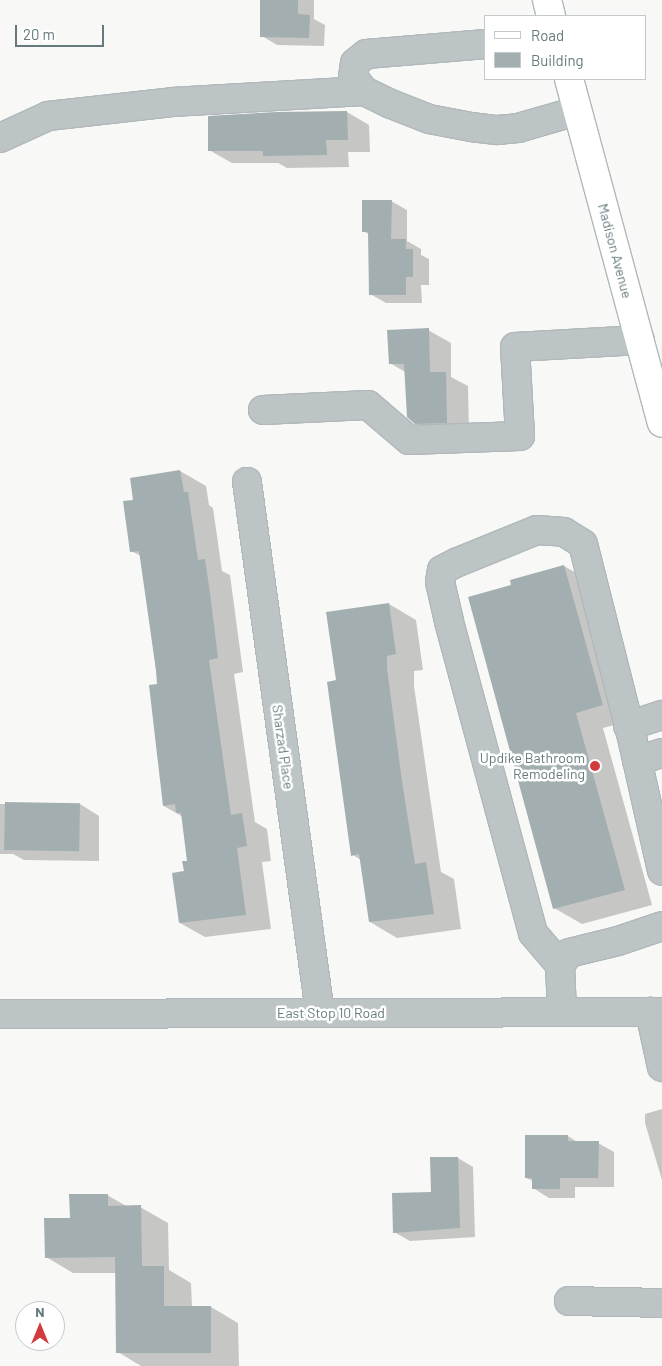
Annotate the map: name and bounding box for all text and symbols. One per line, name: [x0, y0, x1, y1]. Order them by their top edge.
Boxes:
scale bar: [18, 15, 106, 47]
legend: [484, 15, 647, 80]
text: 20 m: [23, 25, 55, 43]
text: Road: [531, 26, 564, 44]
text: Building: [531, 51, 584, 69]
street label: Madison Avenue: [594, 202, 636, 300]
street label: Sharzad Place: [269, 704, 297, 790]
place label: Updike Bathroom Remodeling: [480, 750, 585, 782]
marker: Updike Bathroom Remodeling: [589, 760, 601, 772]
street label: East Stop 10 Road: [277, 1005, 385, 1021]
north arrow: [15, 1301, 65, 1351]
text: N: [35, 1303, 45, 1320]

